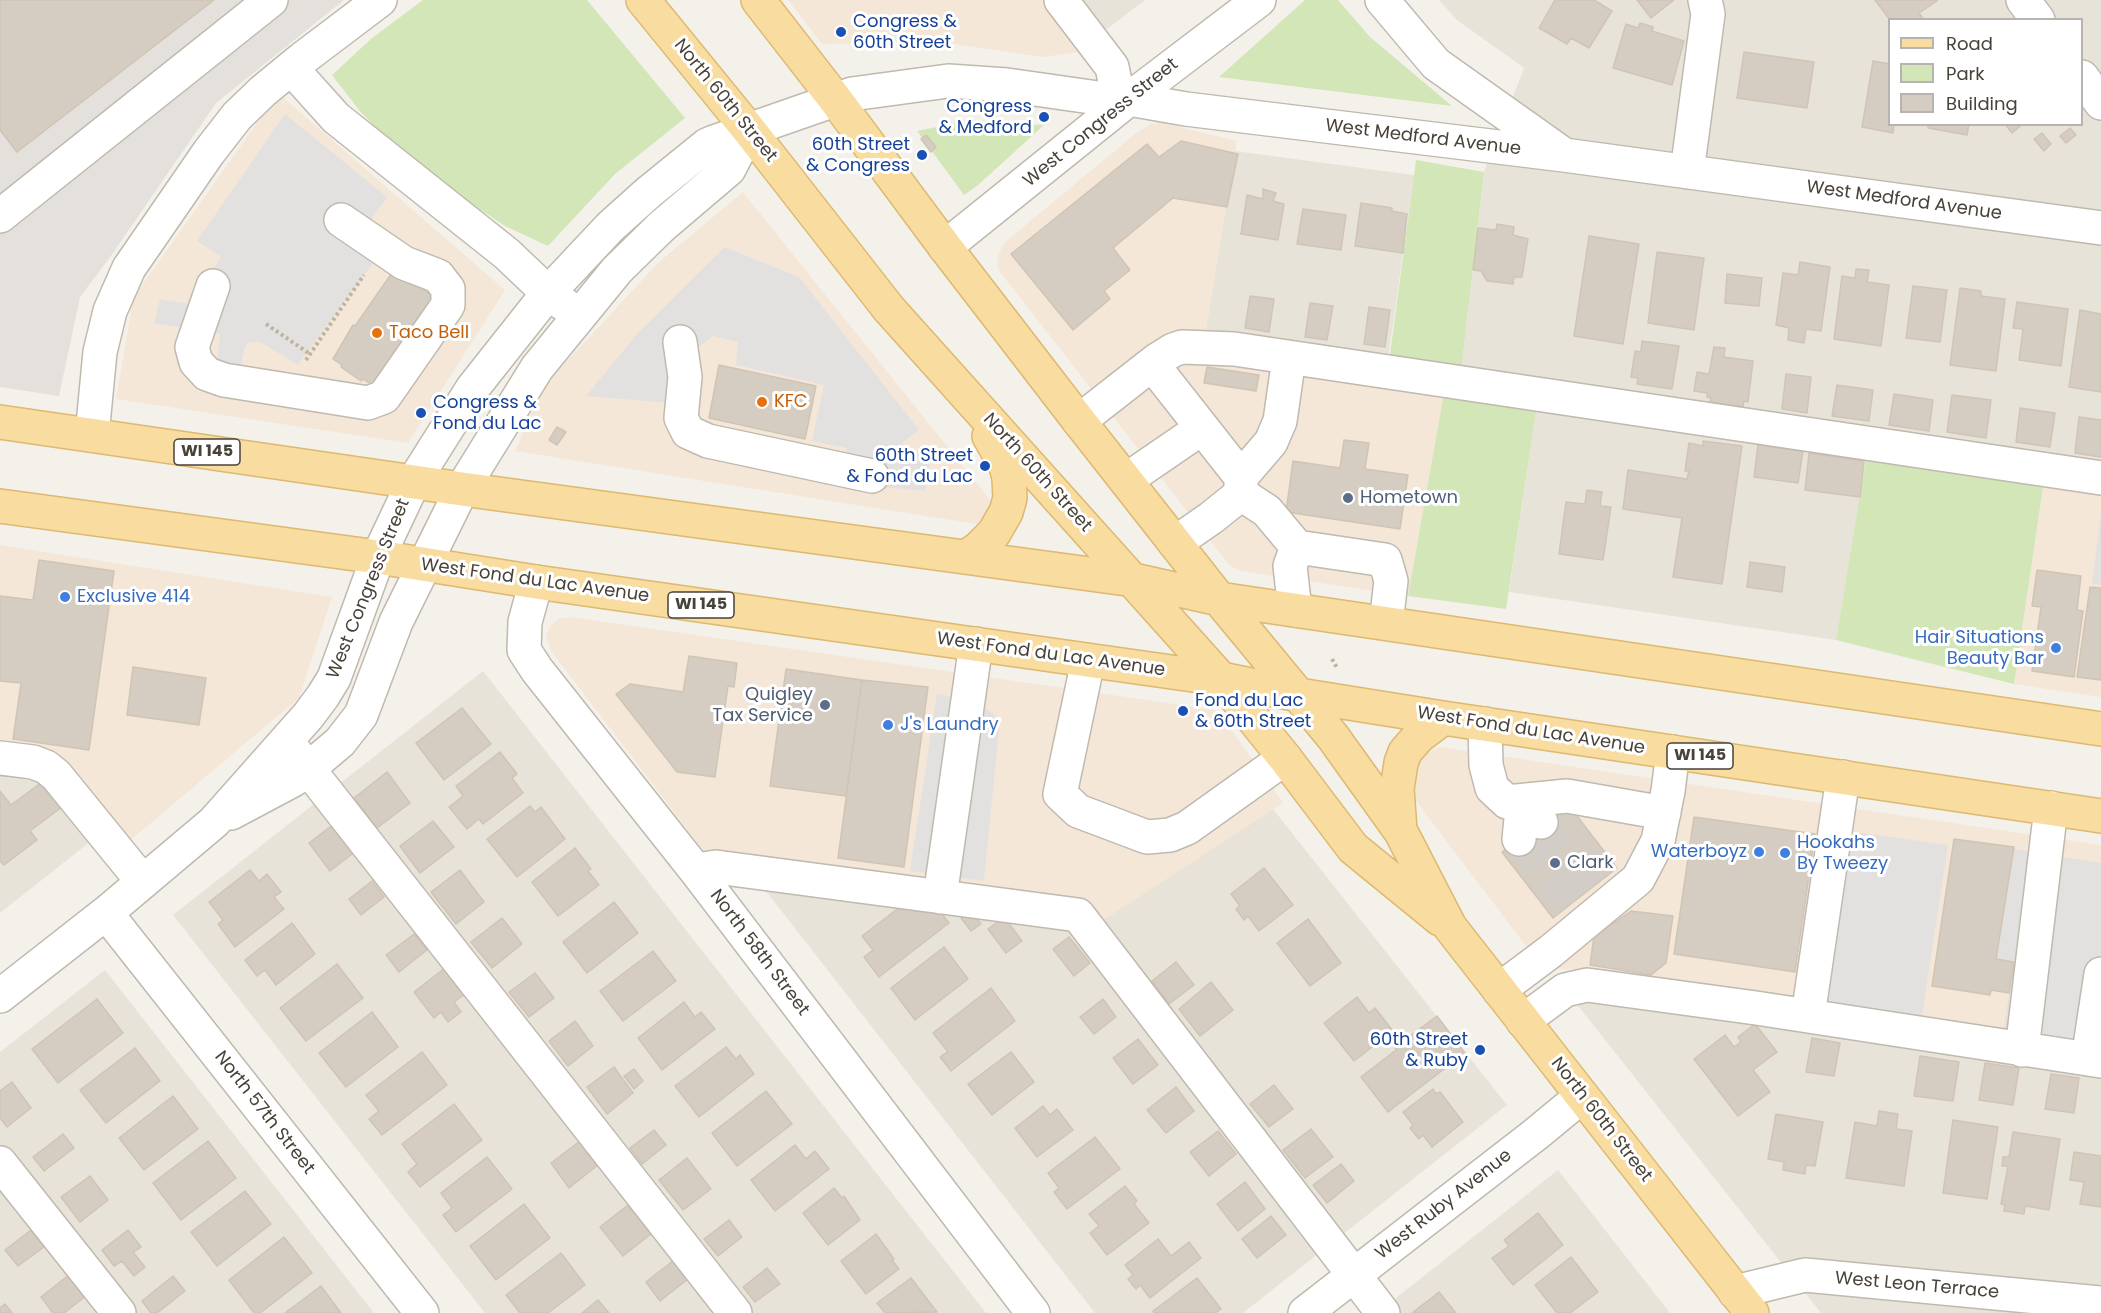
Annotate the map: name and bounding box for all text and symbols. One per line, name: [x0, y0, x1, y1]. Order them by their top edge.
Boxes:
place label: Congress & 60th Street: [853, 11, 957, 54]
legend: [1888, 18, 2083, 126]
marker: Congress & 60th Street: [834, 25, 848, 39]
text: Road: [1946, 31, 1993, 56]
street label: North 60th Street: [669, 35, 781, 167]
street label: West Congress Street: [1019, 54, 1183, 192]
text: Park: [1946, 61, 1985, 86]
text: Building: [1946, 91, 2018, 116]
place label: Congress & Medford: [939, 96, 1032, 138]
marker: Congress & Medford: [1037, 110, 1051, 124]
street label: West Medford Avenue: [1324, 115, 1522, 161]
place label: 60th Street & Congress: [806, 134, 910, 176]
marker: 60th Street & Congress: [915, 148, 929, 162]
street label: West Medford Avenue: [1805, 177, 2003, 225]
place label: Taco Bell: [389, 322, 469, 344]
marker: Taco Bell: [370, 326, 384, 340]
place label: KFC: [774, 391, 808, 413]
place label: Congress & Fond du Lac: [433, 392, 541, 434]
marker: KFC: [755, 395, 769, 409]
marker: Congress & Fond du Lac: [414, 406, 428, 420]
street label: North 60th Street: [978, 409, 1096, 537]
road number: WI 145: [174, 439, 240, 465]
place label: 60th Street & Fond du Lac: [846, 445, 973, 488]
marker: 60th Street & Fond du Lac: [978, 459, 992, 473]
place label: Hometown: [1360, 487, 1458, 509]
marker: Hometown: [1341, 491, 1355, 505]
street label: West Congress Street: [323, 496, 415, 682]
street label: West Fond du Lac Avenue: [419, 554, 651, 608]
place label: Exclusive 414: [77, 586, 190, 608]
marker: Exclusive 414: [58, 590, 72, 604]
road number: WI 145: [668, 592, 734, 618]
place label: Hair Situations Beauty Bar: [1915, 627, 2044, 670]
street label: West Fond du Lac Avenue: [935, 628, 1167, 682]
marker: Hair Situations Beauty Bar: [2049, 641, 2063, 655]
place label: Quigley Tax Service: [713, 684, 813, 726]
place label: Fond du Lac & 60th Street: [1195, 690, 1311, 732]
marker: Quigley Tax Service: [818, 698, 832, 712]
street label: West Fond du Lac Avenue: [1416, 702, 1646, 760]
marker: Fond du Lac & 60th Street: [1176, 704, 1190, 718]
place label: J's Laundry: [900, 714, 999, 736]
marker: J's Laundry: [881, 718, 895, 732]
road number: WI 145: [1667, 743, 1733, 769]
place label: Hookahs By Tweezy: [1797, 832, 1888, 874]
place label: Waterboyz: [1651, 841, 1747, 863]
marker: Waterboyz: [1752, 845, 1766, 859]
marker: Hookahs By Tweezy: [1778, 846, 1792, 860]
place label: Clark: [1567, 852, 1613, 874]
marker: Clark: [1548, 856, 1562, 870]
street label: North 58th Street: [705, 886, 813, 1020]
place label: 60th Street & Ruby: [1370, 1029, 1468, 1072]
marker: 60th Street & Ruby: [1473, 1043, 1487, 1057]
street label: North 57th Street: [209, 1047, 319, 1179]
street label: North 60th Street: [1546, 1053, 1656, 1187]
street label: West Ruby Avenue: [1372, 1145, 1516, 1265]
street label: West Leon Terrace: [1834, 1268, 2000, 1304]

